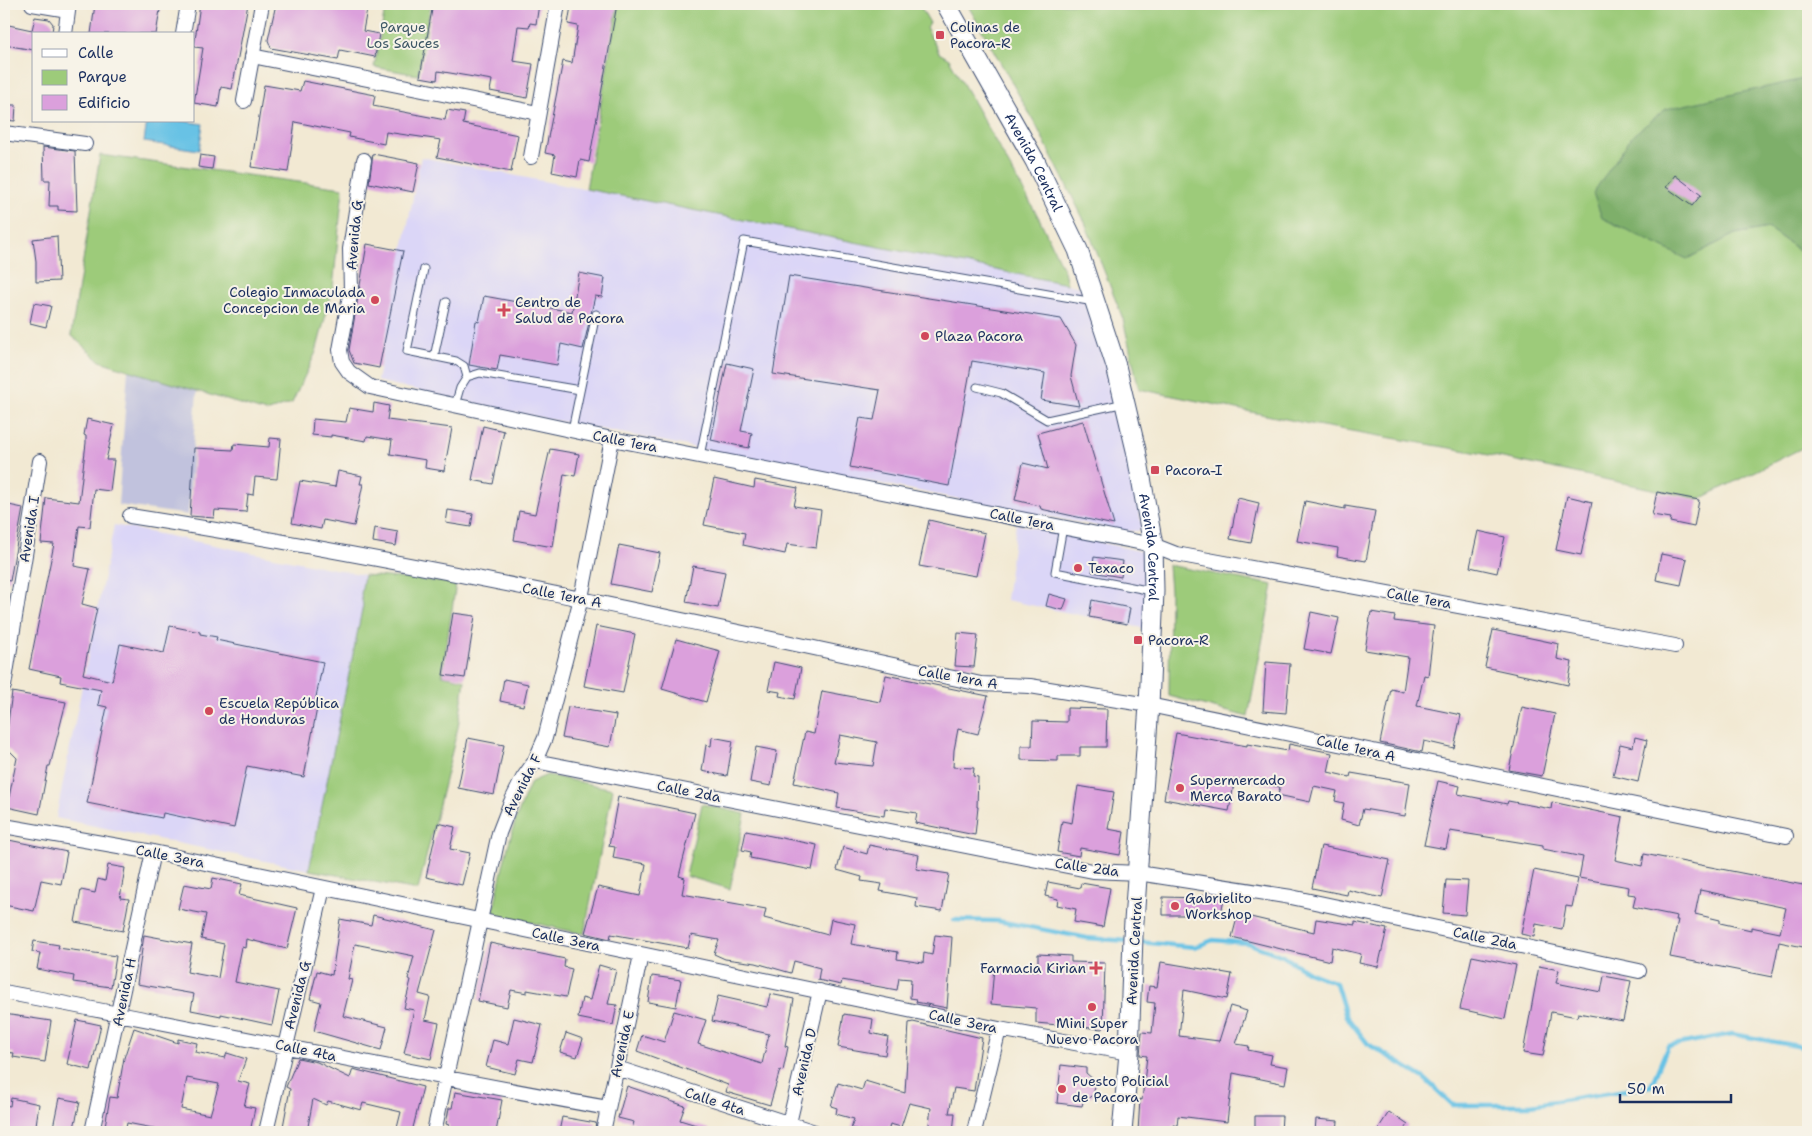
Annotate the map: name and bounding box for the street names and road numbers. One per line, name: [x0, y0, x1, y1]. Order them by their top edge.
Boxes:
street label: Avenida Central: [1001, 110, 1067, 215]
street label: Avenida G: [342, 199, 366, 271]
street label: Calle 1era: [591, 426, 659, 456]
street label: Avenida Central: [1135, 492, 1163, 602]
street label: Avenida I: [15, 494, 43, 564]
street label: Calle 1era: [988, 504, 1056, 534]
street label: Calle 1era A: [521, 578, 603, 612]
street label: Calle 1era: [1385, 583, 1453, 613]
street label: Calle 1era A: [917, 661, 999, 693]
street label: Calle 1era A: [1315, 731, 1397, 765]
street label: Avenida F: [499, 751, 545, 819]
street label: Calle 2da: [655, 776, 723, 806]
street label: Calle 3era: [134, 841, 206, 872]
street label: Calle 2da: [1054, 854, 1121, 880]
street label: Avenida Central: [1122, 895, 1146, 1006]
street label: Calle 2da: [1451, 922, 1519, 954]
street label: Calle 3era: [530, 923, 602, 955]
street label: Avenida H: [108, 956, 140, 1028]
street label: Avenida G: [280, 958, 314, 1031]
street label: Calle 3era: [927, 1005, 999, 1037]
street label: Avenida E: [606, 1008, 638, 1079]
street label: Avenida D: [787, 1026, 821, 1098]
street label: Calle 4ta: [274, 1035, 339, 1065]
street label: Calle 4ta: [683, 1083, 748, 1119]

